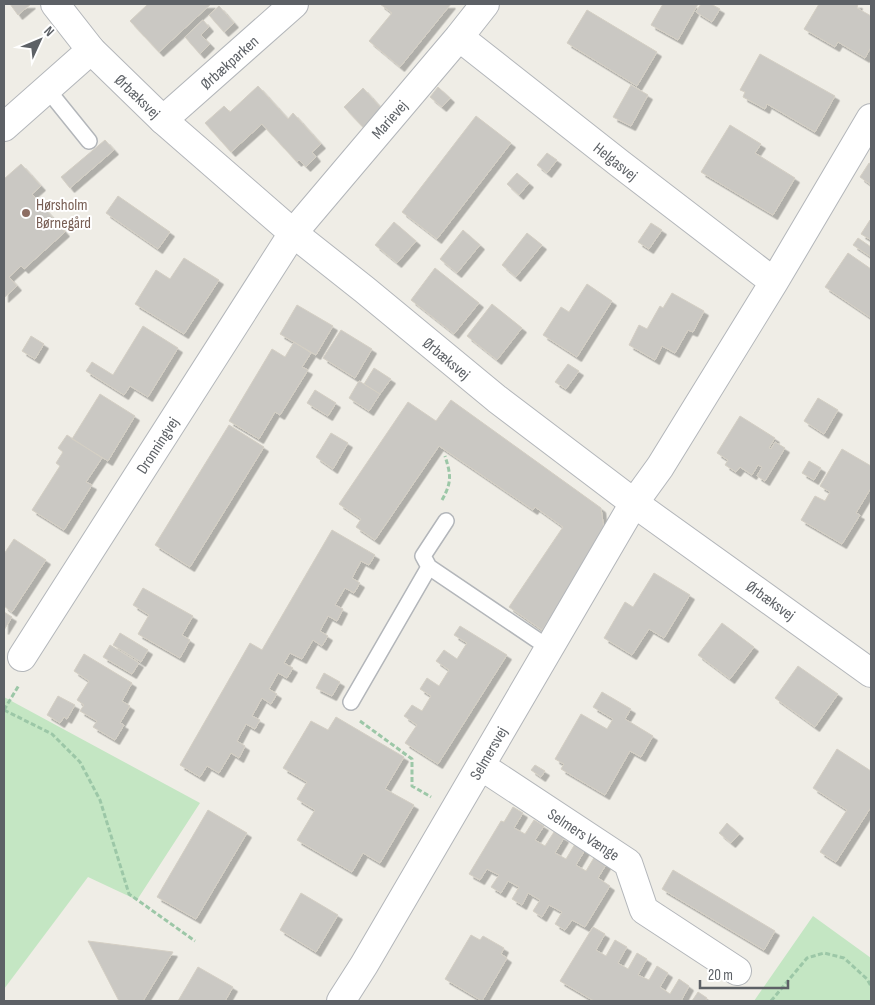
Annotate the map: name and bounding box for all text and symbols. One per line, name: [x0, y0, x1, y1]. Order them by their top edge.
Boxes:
north arrow: [15, 15, 65, 65]
text: N: [40, 23, 58, 40]
street label: Ørbækparken: [197, 32, 263, 94]
street label: Ørbæksvej: [110, 71, 164, 123]
street label: Marievej: [368, 97, 412, 143]
street label: Helgasvej: [589, 139, 641, 185]
place label: Hørsholm Børnegård: [36, 196, 91, 233]
marker: Hørsholm Børnegård: [20, 207, 32, 219]
street label: Ørbæksvej: [419, 334, 474, 384]
street label: Dronningvej: [133, 414, 184, 478]
street label: Ørbæksvej: [742, 577, 798, 625]
street label: Selmersvej: [466, 724, 512, 784]
street label: Selmers Vænge: [544, 805, 623, 865]
scale bar: [700, 958, 788, 990]
text: 20 m: [708, 966, 733, 985]

